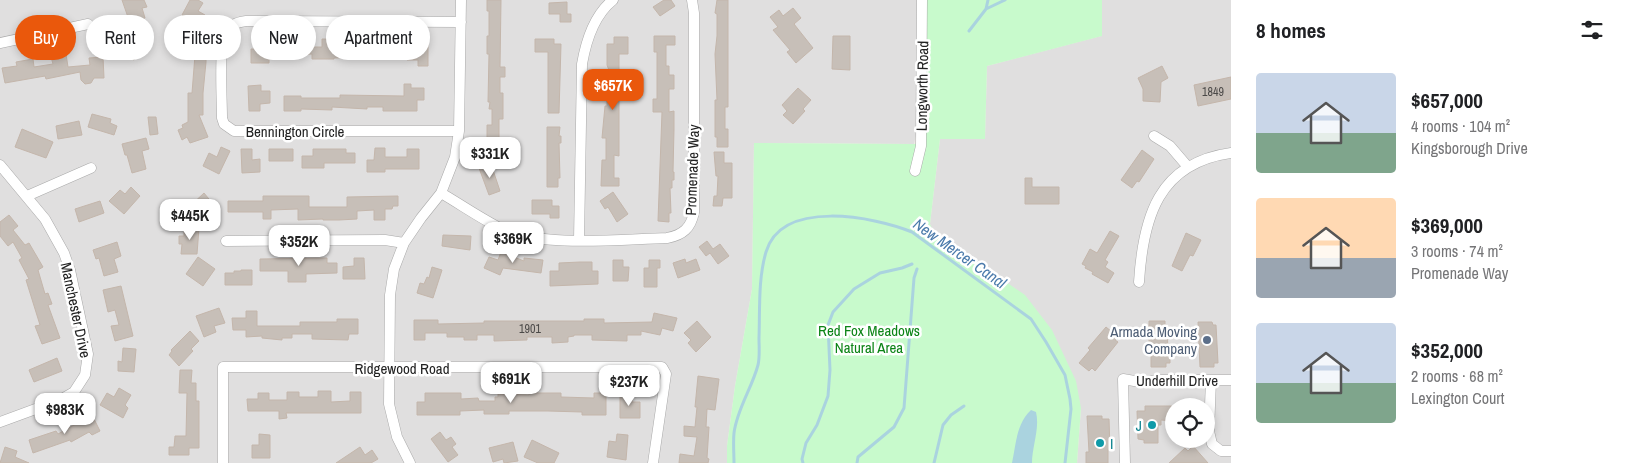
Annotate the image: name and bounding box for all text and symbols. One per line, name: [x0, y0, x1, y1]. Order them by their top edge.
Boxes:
chip: Buy: [15, 15, 76, 60]
chip: Rent: [86, 15, 154, 60]
chip: Filters: [164, 15, 241, 60]
chip: New: [251, 15, 316, 60]
chip: Apartment: [326, 15, 430, 60]
text: 8 homes: [1256, 16, 1326, 45]
icon: filters: [1578, 16, 1606, 44]
street label: Longworth Road: [911, 41, 933, 131]
pin: $657K: [578, 68, 648, 111]
text: $657K: [594, 74, 632, 96]
house number: 1849: [1202, 84, 1224, 100]
text: $657,000: [1411, 86, 1483, 115]
icon: home: [1296, 93, 1356, 153]
text: 4 rooms · 104 m²: [1411, 115, 1510, 137]
street label: Bennington Circle: [246, 121, 344, 142]
street label: Promenade Way: [680, 123, 704, 216]
pin: $331K: [455, 136, 525, 179]
text: Kingsborough Drive: [1411, 137, 1528, 159]
text: $331K: [471, 142, 509, 164]
pin: $445K: [155, 198, 225, 241]
text: $445K: [171, 204, 209, 226]
text: $369,000: [1411, 211, 1483, 240]
water label: New Mercer Canal: [909, 213, 1012, 294]
icon: home: [1296, 218, 1356, 278]
pin: $369K: [478, 222, 548, 264]
pin: $352K: [264, 224, 334, 267]
text: $369K: [494, 227, 532, 249]
text: $352K: [280, 230, 318, 252]
text: 3 rooms · 74 m²: [1411, 240, 1503, 262]
street label: Manchester Drive: [56, 260, 96, 360]
text: Promenade Way: [1411, 262, 1508, 284]
park label: Red Fox Meadows Natural Area: [818, 320, 920, 358]
house number: 1901: [519, 321, 541, 337]
place label: Armada Moving Company: [1109, 321, 1198, 359]
marker: Armada Moving Company: [1201, 334, 1213, 346]
text: $352,000: [1411, 336, 1483, 365]
icon: home: [1296, 343, 1356, 403]
street label: Ridgewood Road: [354, 358, 450, 379]
pin: $691K: [476, 362, 546, 404]
pin: $237K: [594, 364, 664, 407]
text: 2 rooms · 68 m²: [1411, 365, 1503, 387]
text: $691K: [492, 367, 530, 389]
text: $237K: [610, 370, 648, 392]
street label: Underhill Drive: [1136, 370, 1218, 391]
text: Lexington Court: [1411, 387, 1504, 409]
pin: $983K: [30, 392, 100, 435]
text: $983K: [46, 398, 84, 420]
map controls: [1165, 398, 1215, 448]
button: locate: [1165, 398, 1215, 448]
place label: J: [1136, 415, 1142, 436]
marker: J: [1146, 419, 1158, 431]
place label: I: [1110, 433, 1113, 454]
marker: I: [1094, 437, 1106, 449]

